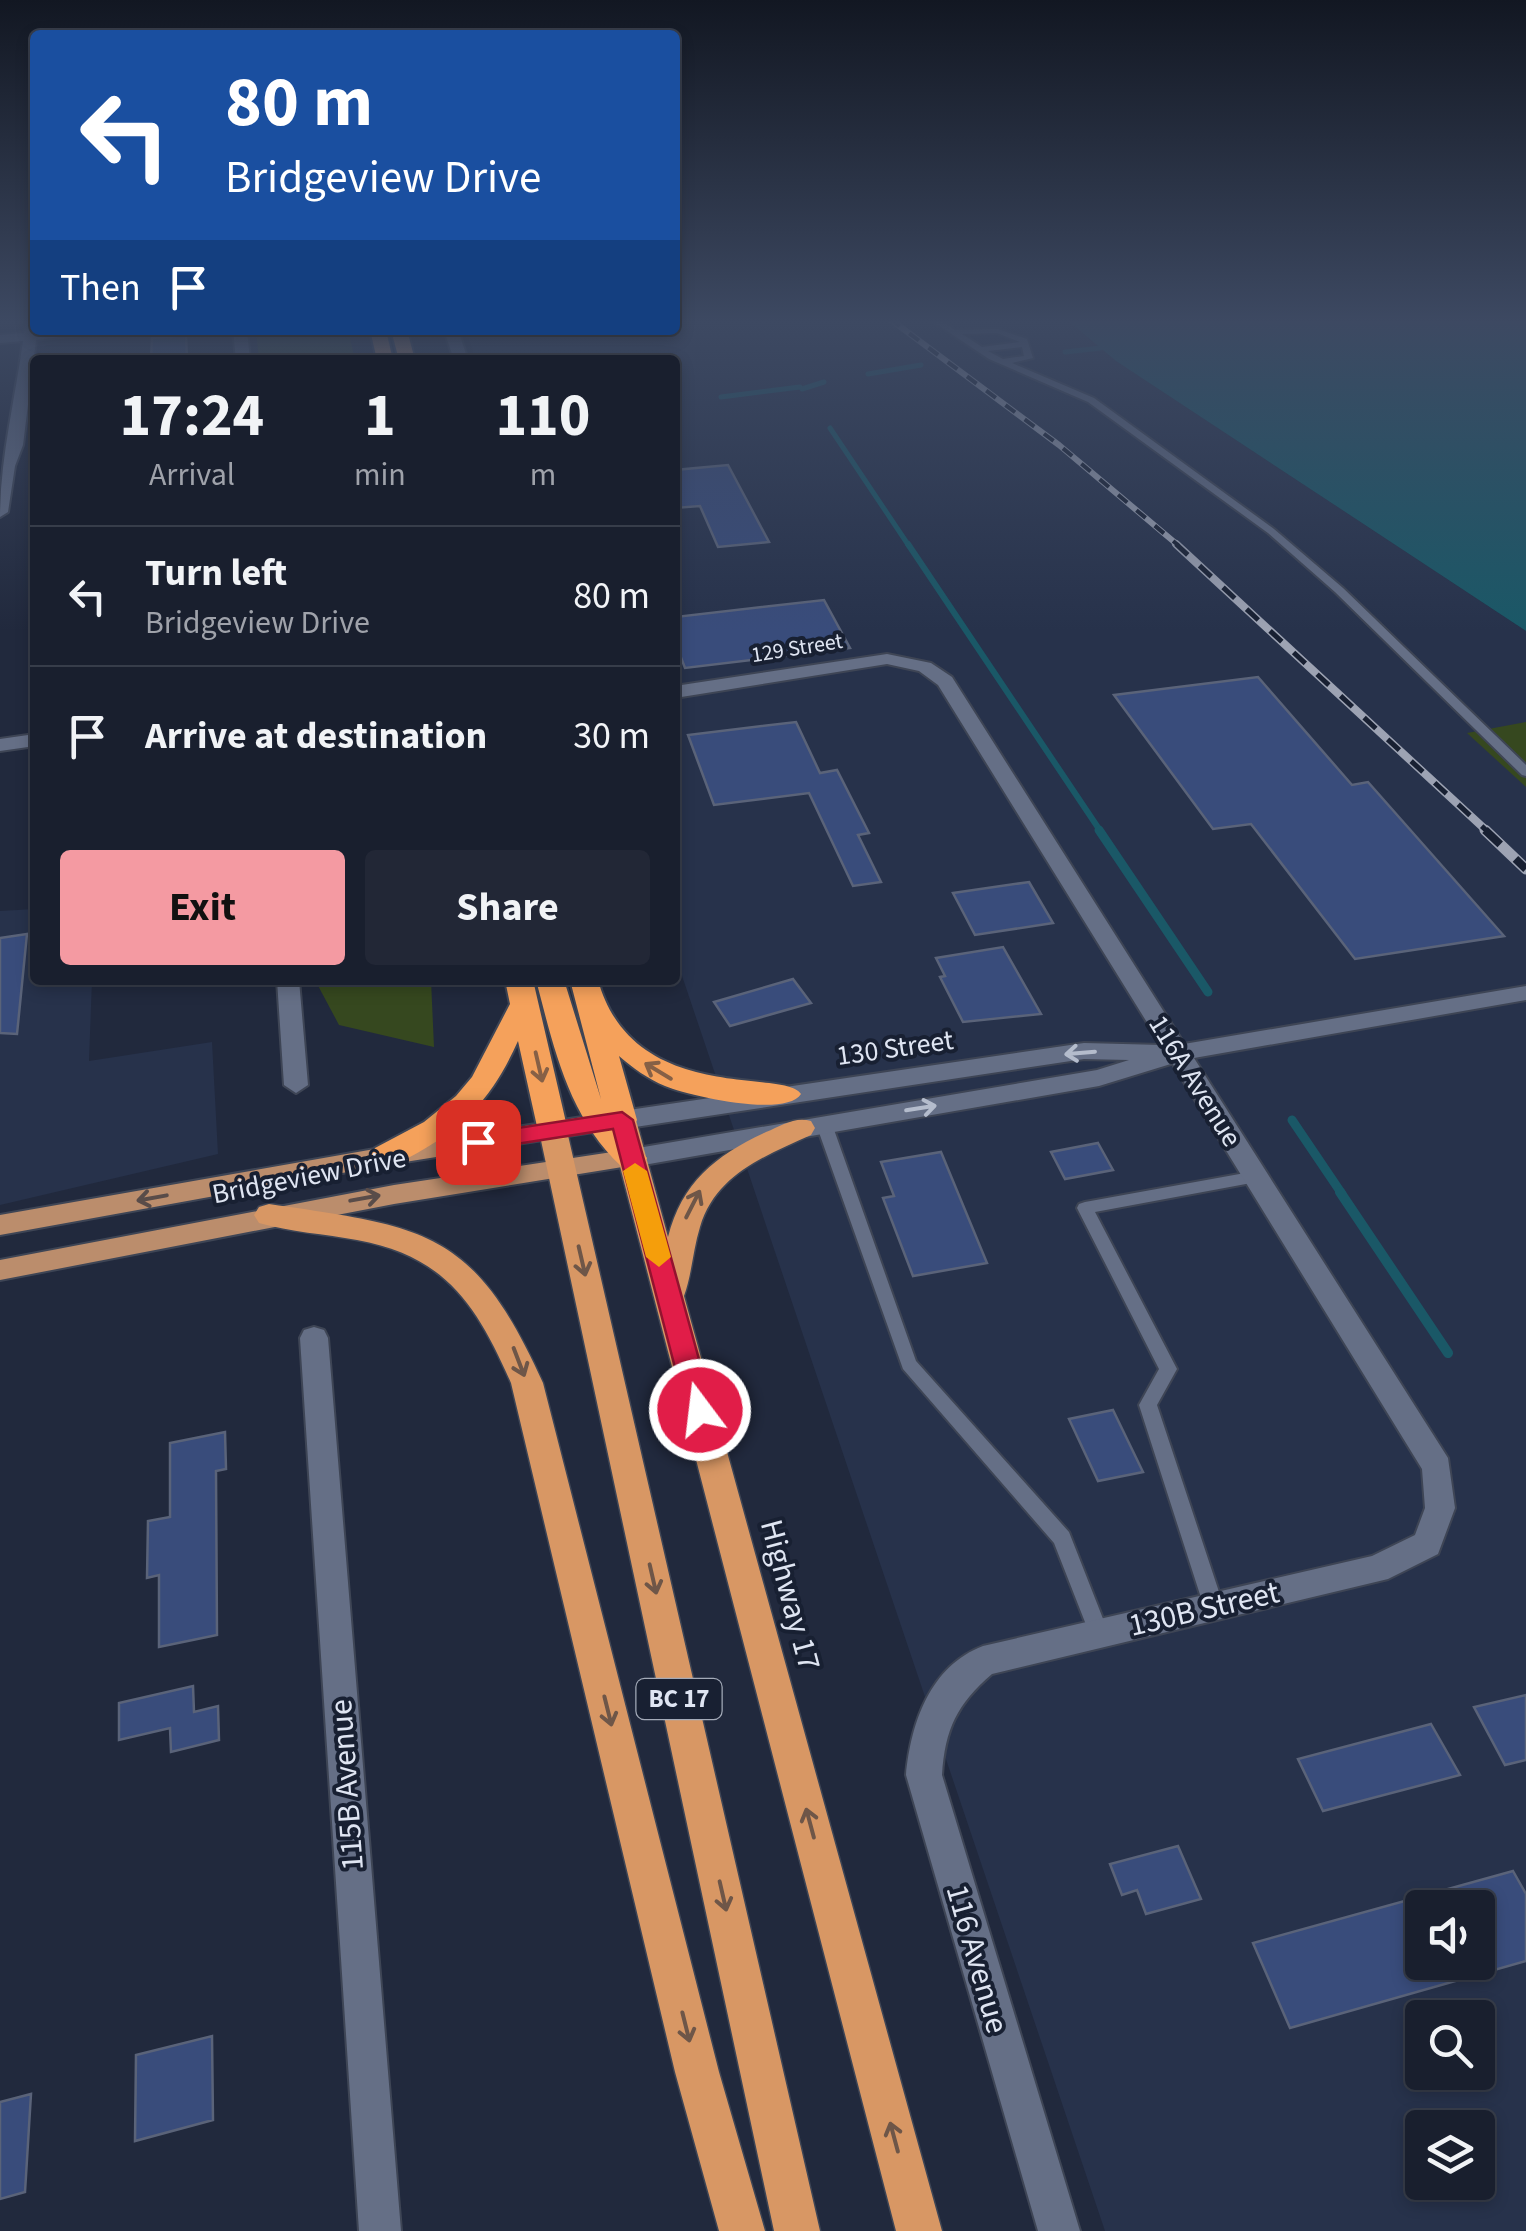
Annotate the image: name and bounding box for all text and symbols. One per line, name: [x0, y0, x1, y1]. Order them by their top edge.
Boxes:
text: 80 m: [225, 53, 373, 153]
icon: left: [60, 70, 190, 200]
text: Bridgeview Drive: [225, 146, 541, 210]
icon: arrive: [161, 260, 216, 315]
text: Then: [60, 261, 141, 315]
text: 17:24: [120, 374, 264, 459]
text: 1: [364, 374, 396, 459]
text: 110: [495, 374, 590, 459]
text: Arrival: [149, 452, 235, 498]
text: min: [354, 452, 406, 498]
text: m: [530, 452, 556, 498]
text: Turn left: [145, 546, 287, 600]
icon: left: [60, 569, 115, 624]
text: 80 m: [573, 569, 650, 623]
text: Bridgeview Drive: [145, 600, 370, 646]
street label: 129 Street: [749, 625, 846, 671]
icon: arrive: [60, 709, 115, 764]
text: Arrive at destination: [145, 709, 487, 763]
text: 30 m: [573, 709, 650, 763]
button: Exit: [60, 850, 345, 965]
button: Share: [365, 850, 650, 965]
street label: 116A Avenue: [1139, 1007, 1251, 1155]
street label: 130 Street: [834, 1020, 956, 1076]
one-way arrow: [1065, 1043, 1097, 1062]
one-way arrow: [531, 1050, 549, 1082]
one-way arrow: [645, 1061, 673, 1081]
one-way arrow: [904, 1098, 936, 1117]
pin: [436, 1100, 521, 1185]
icon: arrive: [451, 1115, 506, 1170]
street label: Bridgeview Drive: [209, 1138, 409, 1214]
one-way arrow: [348, 1188, 381, 1207]
one-way arrow: [137, 1189, 169, 1208]
one-way arrow: [684, 1190, 703, 1220]
one-way arrow: [574, 1244, 592, 1276]
one-way arrow: [512, 1347, 530, 1377]
position arrow: [648, 1358, 752, 1462]
street label: Highway 17: [748, 1515, 832, 1675]
one-way arrow: [644, 1562, 663, 1594]
street label: 130B Street: [1124, 1569, 1284, 1649]
road number: BC 17: [636, 1679, 722, 1719]
one-way arrow: [600, 1694, 618, 1726]
street label: 115B Avenue: [318, 1698, 376, 1872]
one-way arrow: [799, 1808, 818, 1839]
one-way arrow: [715, 1879, 733, 1911]
street label: 116 Avenue: [934, 1879, 1020, 2039]
map controls: [1405, 1890, 1495, 2200]
button: sound: [1405, 1890, 1495, 1980]
button: search: [1405, 2000, 1495, 2090]
one-way arrow: [677, 2011, 696, 2042]
button: layers: [1405, 2110, 1495, 2200]
one-way arrow: [883, 2122, 902, 2153]

